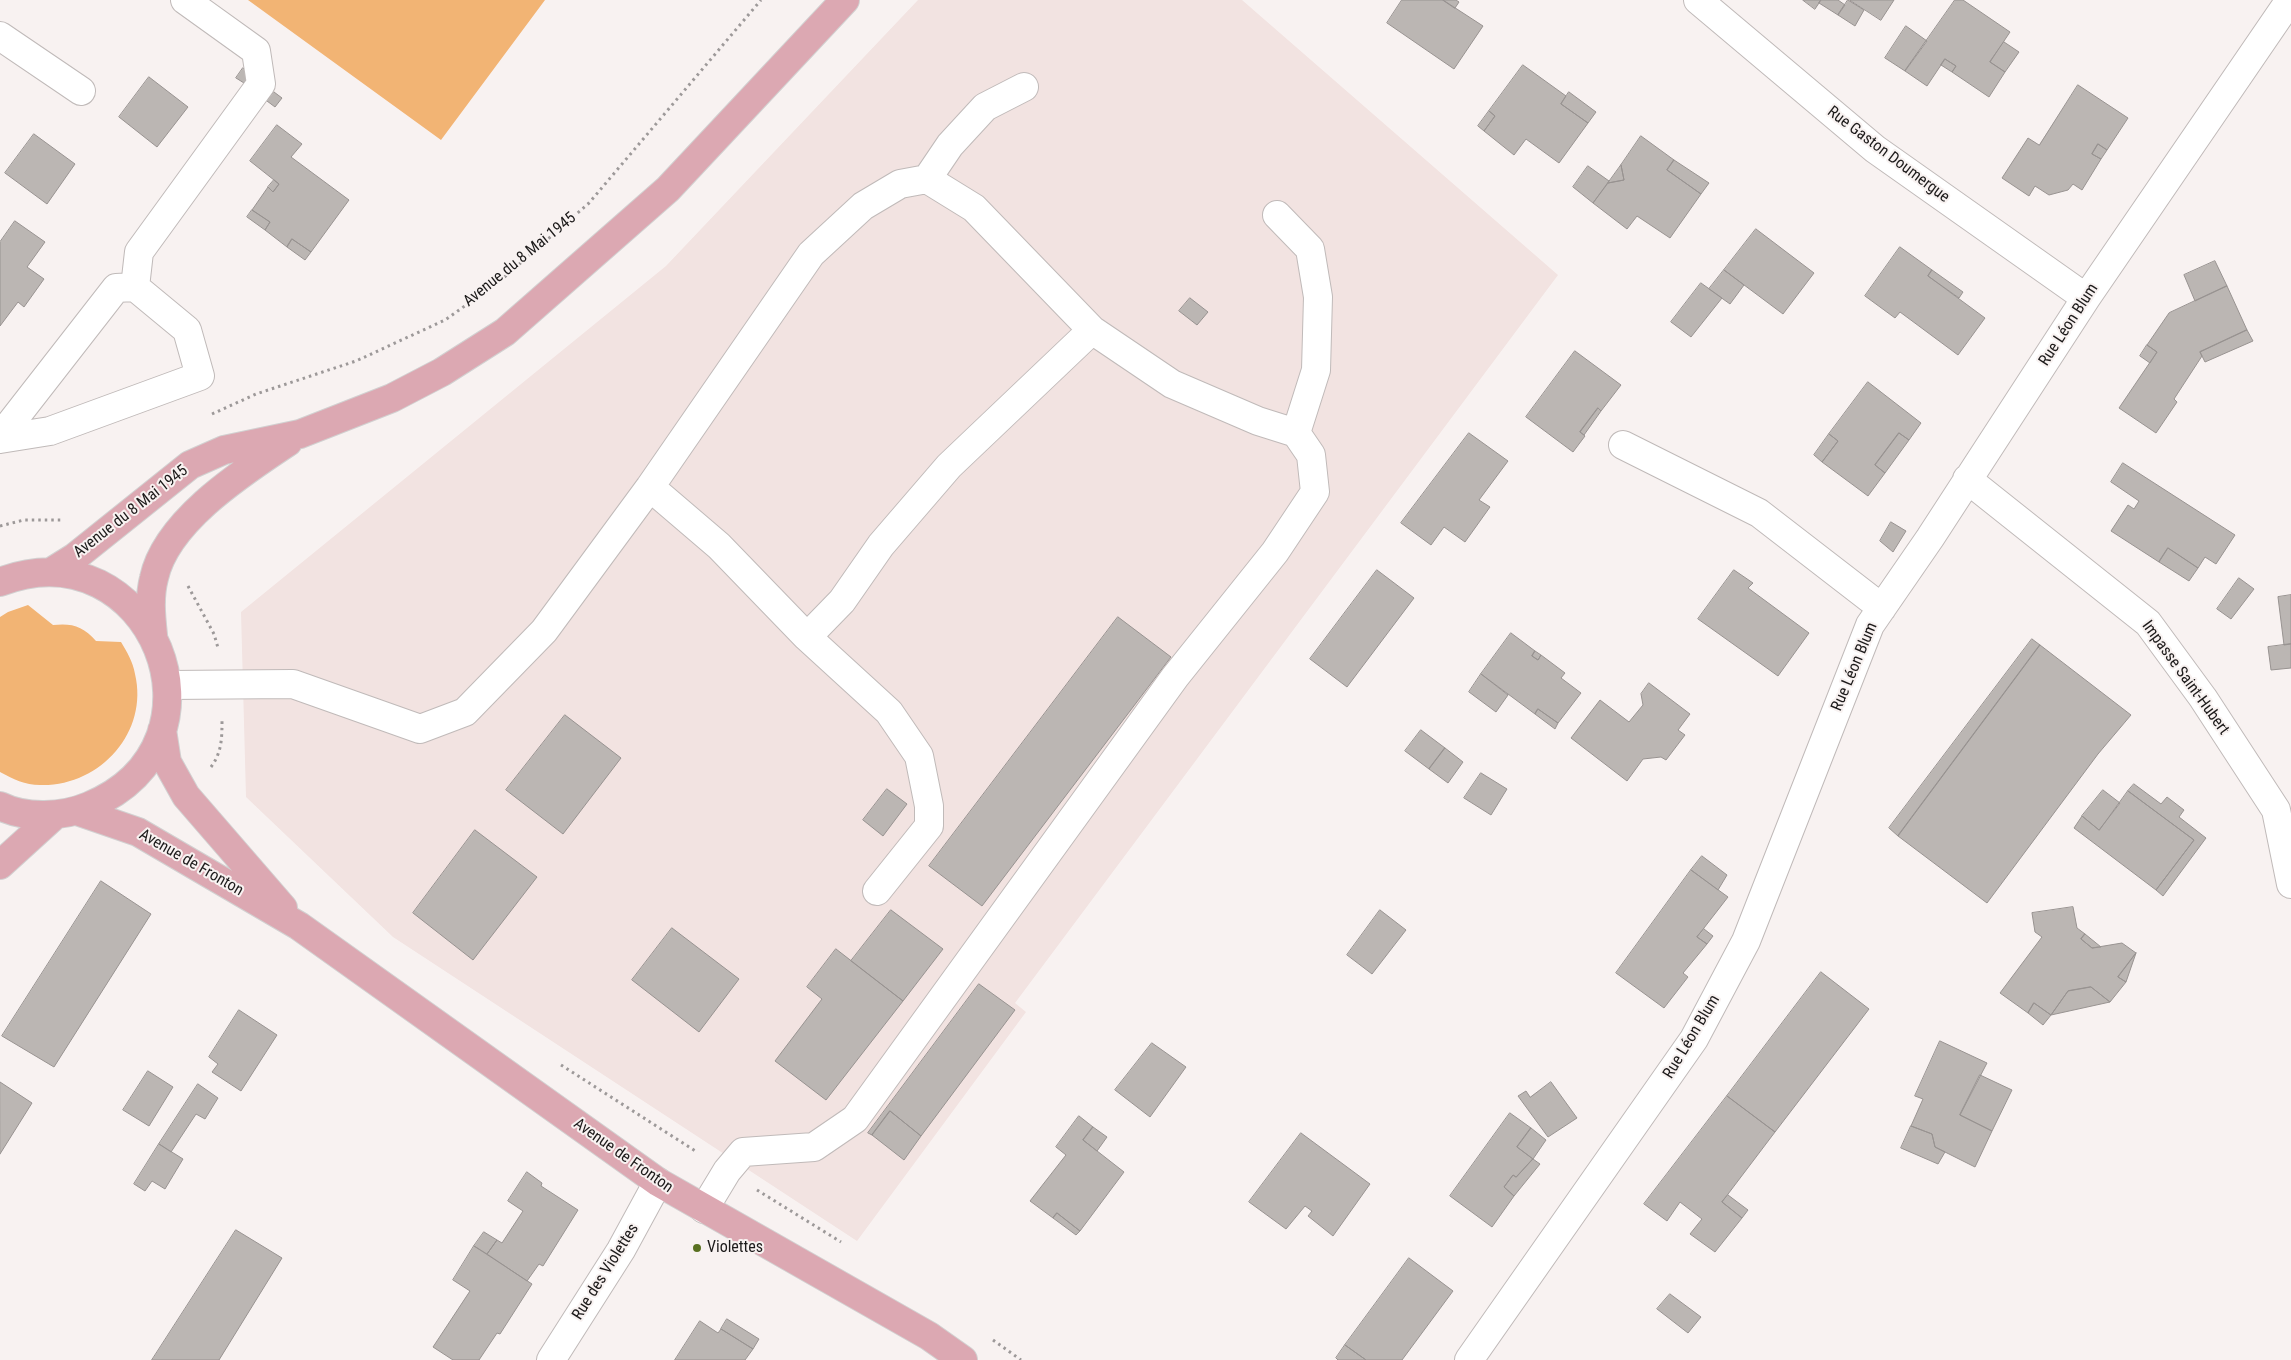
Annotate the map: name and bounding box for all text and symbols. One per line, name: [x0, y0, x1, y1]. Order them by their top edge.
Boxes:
street label: Rue Gaston Doumergue: [1823, 103, 1953, 207]
street label: Avenue du 8 Mai 1945: [460, 209, 580, 311]
street label: Rue Léon Blum: [2035, 280, 2103, 370]
street label: Avenue du 8 Mai 1945: [70, 462, 192, 562]
street label: Impasse Saint-Hubert: [2137, 617, 2233, 739]
street label: Rue Léon Blum: [1828, 620, 1882, 714]
street label: Avenue de Fronton: [135, 825, 247, 901]
street label: Rue Léon Blum: [1660, 992, 1724, 1082]
street label: Avenue de Fronton: [569, 1115, 677, 1197]
street label: Rue des Violettes: [569, 1220, 643, 1324]
place label: Violettes: [707, 1238, 763, 1258]
marker: Violettes: [691, 1242, 703, 1254]

